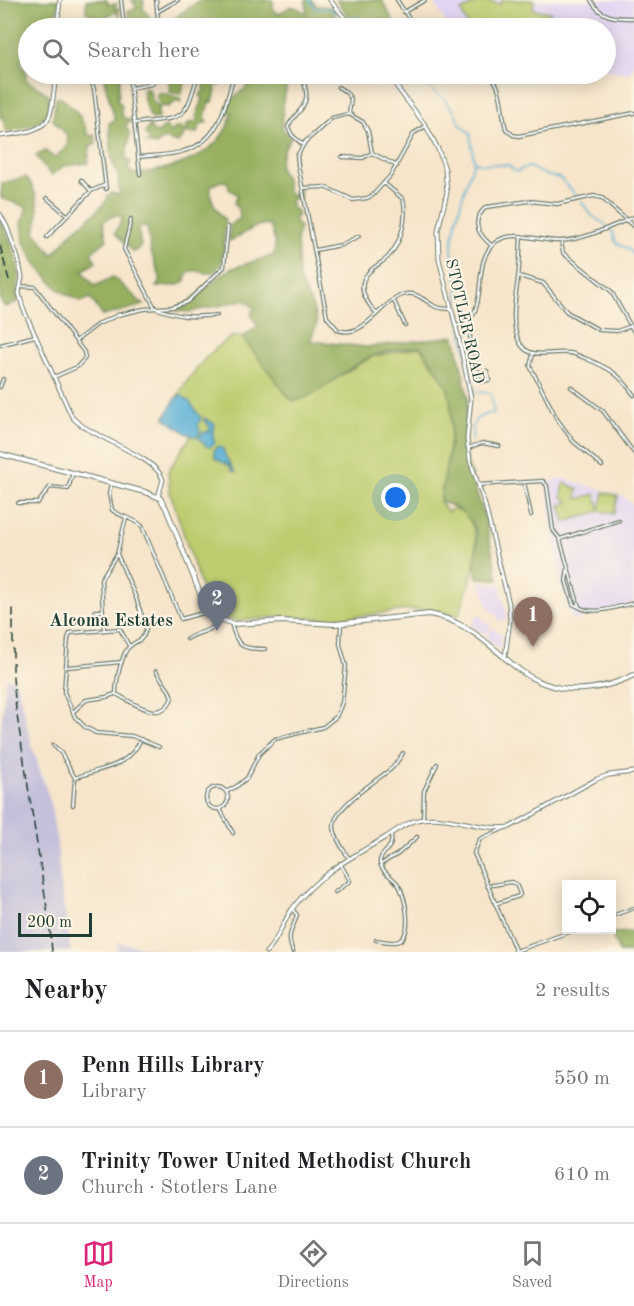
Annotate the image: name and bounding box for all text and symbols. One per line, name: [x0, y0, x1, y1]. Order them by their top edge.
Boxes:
search box: [18, 18, 616, 84]
icon: search: [39, 35, 72, 68]
text: Search here: [87, 40, 200, 62]
street label: STOTLER ROAD: [442, 257, 486, 386]
your location: [381, 483, 410, 512]
pin: 2: [198, 582, 236, 631]
pin: 1: [514, 598, 552, 647]
district label: Alcoma Estates: [49, 612, 173, 630]
map controls: [562, 880, 616, 934]
button: locate: [562, 880, 616, 934]
scale bar: [18, 910, 92, 938]
text: 200 m: [27, 915, 72, 931]
text: Nearby: [24, 978, 108, 1004]
text: 2 results: [535, 981, 610, 1001]
text: Penn Hills Library: [81, 1055, 265, 1077]
text: 1: [38, 1069, 49, 1089]
text: 550 m: [554, 1069, 610, 1089]
text: Library: [81, 1082, 147, 1102]
text: Trinity Tower United Methodist Church: [81, 1151, 471, 1173]
text: 2: [38, 1165, 49, 1185]
text: 610 m: [554, 1165, 610, 1185]
text: Church · Stotlers Lane: [81, 1178, 277, 1198]
tab: Map: [82, 1237, 115, 1293]
tab: Directions: [278, 1237, 349, 1293]
tab: Saved: [512, 1237, 552, 1293]

